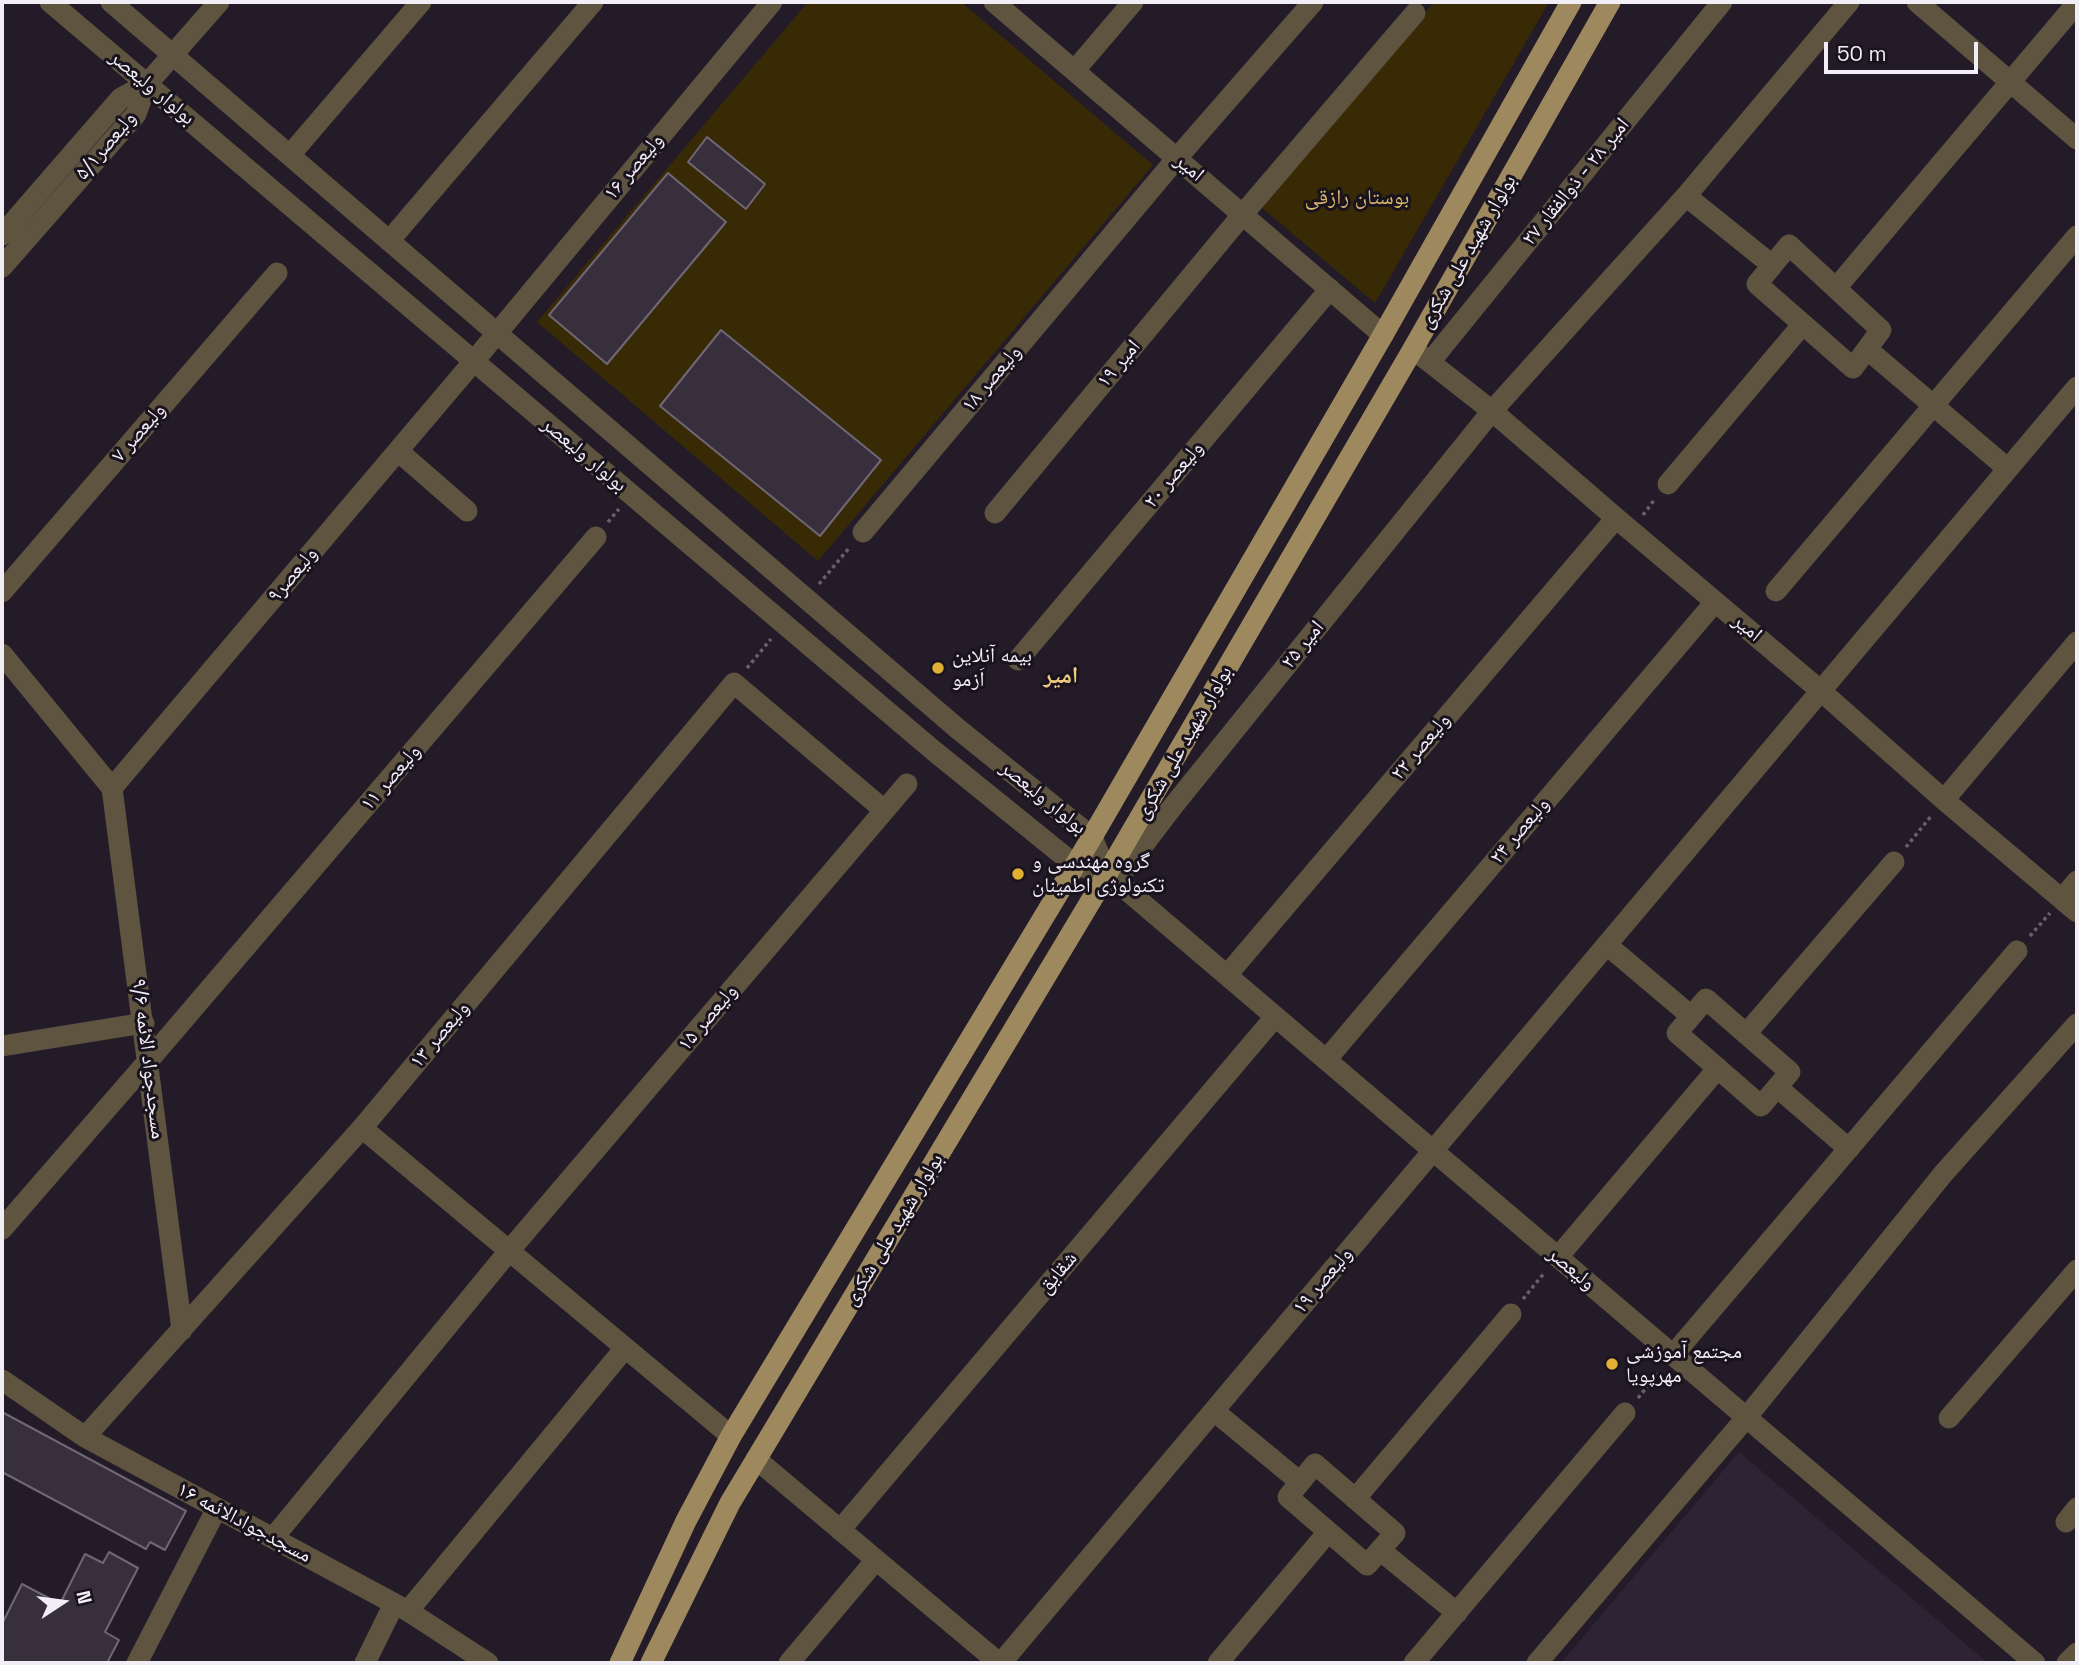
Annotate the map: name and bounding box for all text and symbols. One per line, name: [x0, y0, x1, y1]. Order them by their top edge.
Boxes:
scale bar: [1827, 28, 1981, 72]
text: 50 m: [1837, 40, 1887, 67]
street label: بولوار ولیعصر: [104, 45, 200, 131]
street label: ولیعصر۵/۱: [70, 106, 142, 186]
street label: امیر ۲۸ - ذوالفقار ۲۷: [1517, 113, 1635, 251]
street label: ولیعصر ۱۶: [599, 128, 669, 206]
street label: امیر: [1169, 149, 1209, 187]
street label: بولوار شهید علی شکری: [1414, 171, 1522, 333]
park label: بوستان رازقی: [1305, 185, 1409, 211]
street label: امیر ۱۹: [1092, 335, 1146, 393]
street label: ولیعصر ۱۸: [957, 340, 1027, 418]
street label: ولیعصر ۷: [106, 398, 172, 468]
street label: بولوار ولیعصر: [536, 412, 632, 498]
street label: ولیعصر ۲۰: [1139, 436, 1209, 514]
street label: ولیعصر۹: [263, 542, 323, 608]
street label: امیر: [1727, 609, 1767, 647]
street label: امیر ۲۵: [1276, 616, 1330, 674]
place label: بیمه آنلاین اَزمو: [952, 643, 1032, 693]
marker: بیمه آنلاین اَزمو: [930, 660, 946, 676]
street label: بولوار شهید علی شکری: [1130, 662, 1238, 824]
district label: امیر: [1044, 663, 1078, 691]
street label: ولیعصر ۲۲: [1386, 708, 1456, 786]
street label: ولیعصر ۱۱: [355, 740, 427, 816]
street label: بولوار ولیعصر: [995, 756, 1091, 840]
street label: ولیعصر ۲۴: [1485, 792, 1555, 870]
place label: گروه مهندسی و تکنولوژی اطمینان: [1032, 849, 1164, 899]
marker: گروه مهندسی و تکنولوژی اطمینان: [1010, 866, 1026, 882]
street label: مسجدجواد الائمه ۹/۶: [126, 977, 170, 1141]
street label: ولیعصر ۱۵: [673, 979, 743, 1057]
street label: ولیعصر ۱۳: [405, 996, 475, 1074]
street label: بولوار شهید علی شکری: [838, 1149, 950, 1311]
street label: ولیعصر ۱۹: [1288, 1242, 1358, 1320]
street label: ولیعصر: [1542, 1242, 1600, 1296]
street label: شقایق: [1033, 1247, 1083, 1299]
place label: مجتمع آموزشی مهرپویا: [1626, 1339, 1742, 1389]
marker: مجتمع آموزشی مهرپویا: [1604, 1356, 1620, 1372]
street label: مسجدجوادالائمه ۱۶: [173, 1477, 315, 1569]
north arrow: [28, 1567, 98, 1637]
text: N: [70, 1588, 98, 1606]

